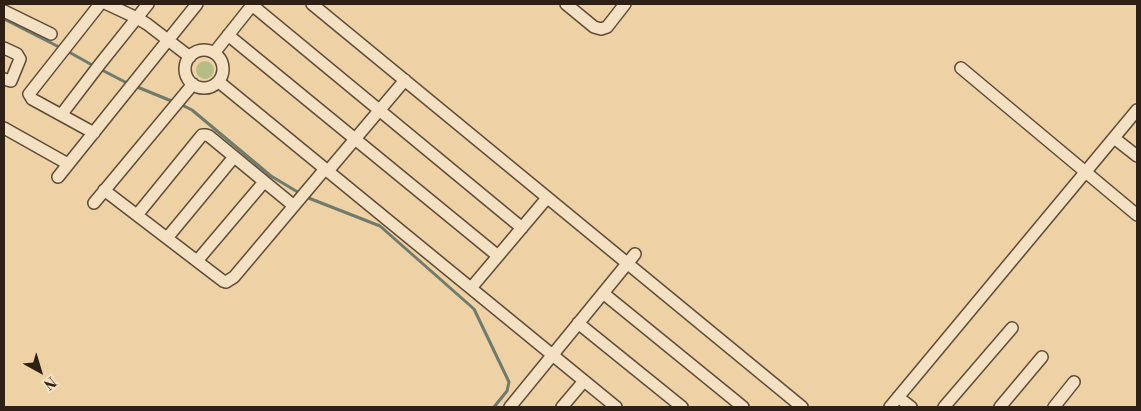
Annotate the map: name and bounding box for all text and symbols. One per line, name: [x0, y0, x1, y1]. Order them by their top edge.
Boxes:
north arrow: [15, 346, 65, 396]
text: N: [39, 372, 59, 393]

